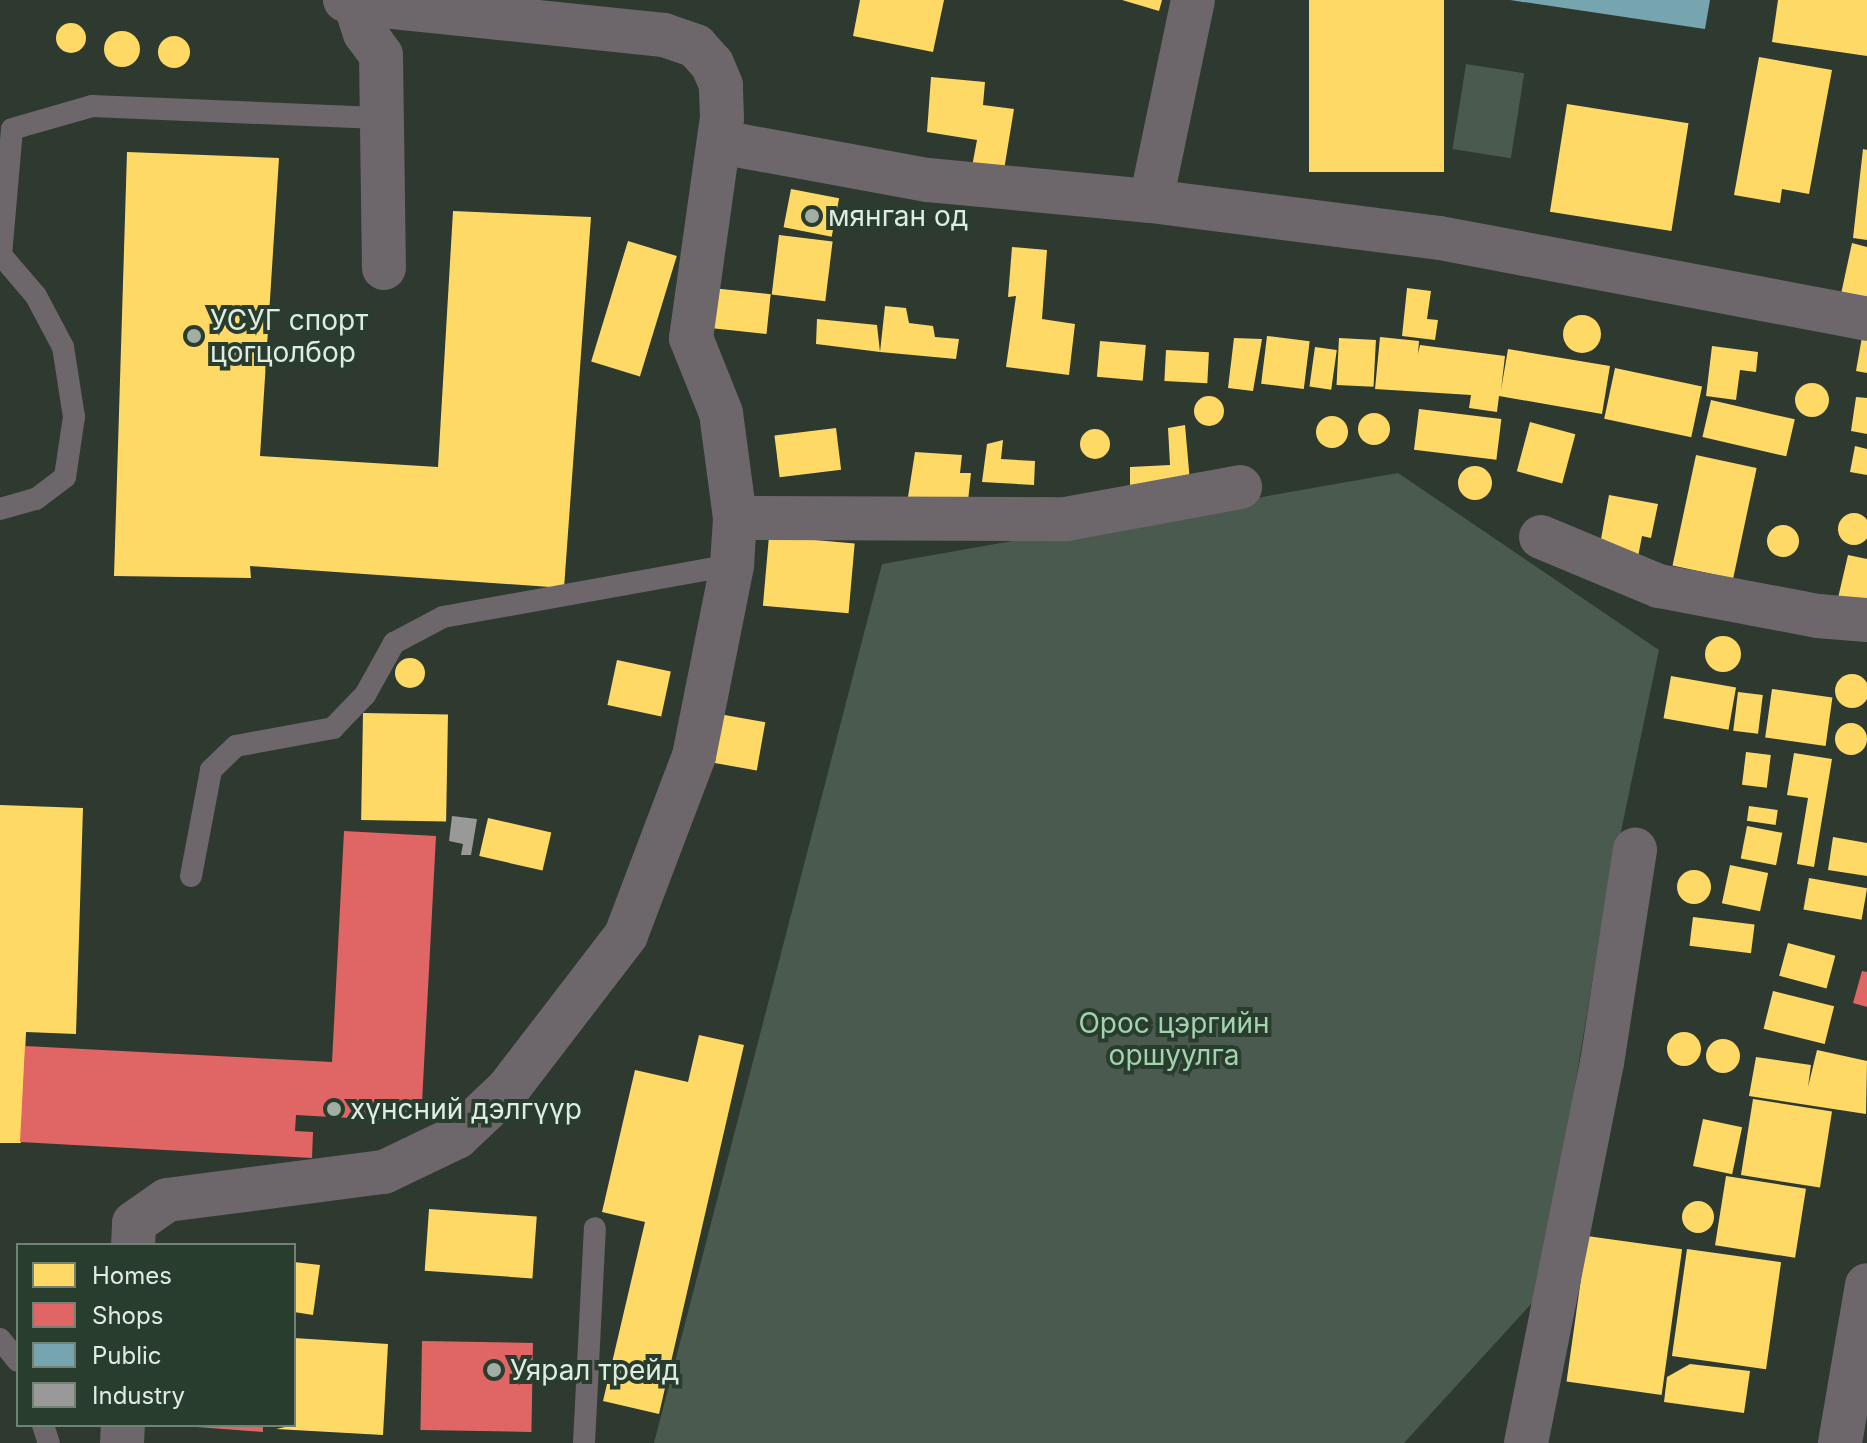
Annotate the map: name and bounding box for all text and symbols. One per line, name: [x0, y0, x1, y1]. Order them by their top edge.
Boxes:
place label: мянган од: [828, 199, 968, 233]
marker: мянган од: [803, 207, 821, 225]
place label: УСУГ спорт цогцолбор: [210, 303, 368, 369]
marker: УСУГ спорт цогцолбор: [185, 327, 203, 345]
park label: Орос цэргийн оршуулга: [1078, 1006, 1270, 1072]
place label: хүнсний дэлгүүр: [350, 1092, 582, 1126]
marker: хүнсний дэлгүүр: [325, 1100, 343, 1118]
legend: [16, 1243, 296, 1427]
text: Homes: [92, 1261, 172, 1290]
text: Shops: [92, 1301, 163, 1330]
text: Public: [92, 1341, 162, 1370]
place label: Уярал трейд: [510, 1353, 679, 1387]
marker: Уярал трейд: [485, 1361, 503, 1379]
text: Industry: [92, 1381, 185, 1410]

